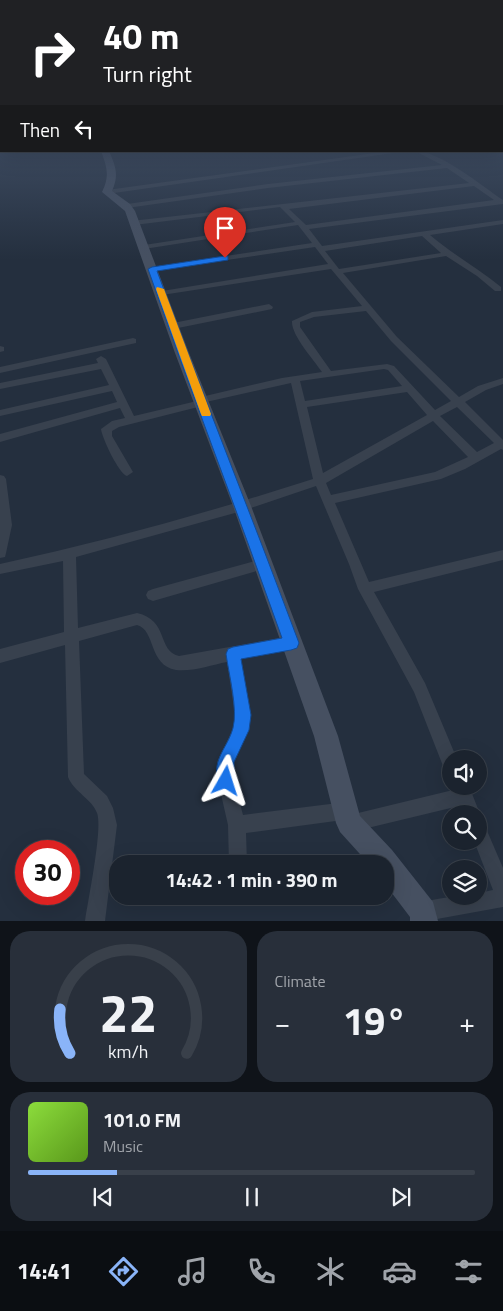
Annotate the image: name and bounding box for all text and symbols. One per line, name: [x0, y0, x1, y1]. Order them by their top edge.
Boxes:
text: 40 m: [103, 9, 179, 63]
icon: right: [20, 20, 85, 85]
text: Turn right: [103, 57, 192, 91]
text: Then: [20, 115, 60, 144]
icon: left: [70, 115, 98, 143]
pin: [204, 207, 246, 258]
icon: arrive: [211, 214, 239, 242]
map controls: [442, 750, 487, 905]
button: sound: [442, 750, 487, 795]
position arrow: [199, 754, 251, 806]
button: search: [442, 805, 487, 850]
speed limit sign: 30: [15, 840, 80, 905]
button: layers: [442, 860, 487, 905]
text: 14:42 · 1 min · 390 m: [165, 865, 338, 894]
text: Climate: [275, 969, 326, 993]
text: 22: [99, 973, 157, 1052]
text: 19°: [343, 992, 407, 1050]
text: −: [275, 1001, 290, 1044]
text: +: [459, 1001, 475, 1044]
text: km/h: [108, 1038, 148, 1065]
text: 101.0 FM: [103, 1105, 181, 1134]
text: Music: [103, 1134, 143, 1158]
icon: previous: [89, 1183, 117, 1211]
icon: pause: [238, 1183, 266, 1211]
icon: next: [387, 1183, 415, 1211]
text: 14:41: [17, 1254, 72, 1288]
icon: directions: [106, 1254, 141, 1289]
icon: music: [175, 1254, 210, 1289]
icon: phone: [244, 1254, 279, 1289]
icon: climate: [313, 1254, 348, 1289]
icon: car: [382, 1254, 417, 1289]
icon: filters: [451, 1254, 486, 1289]

